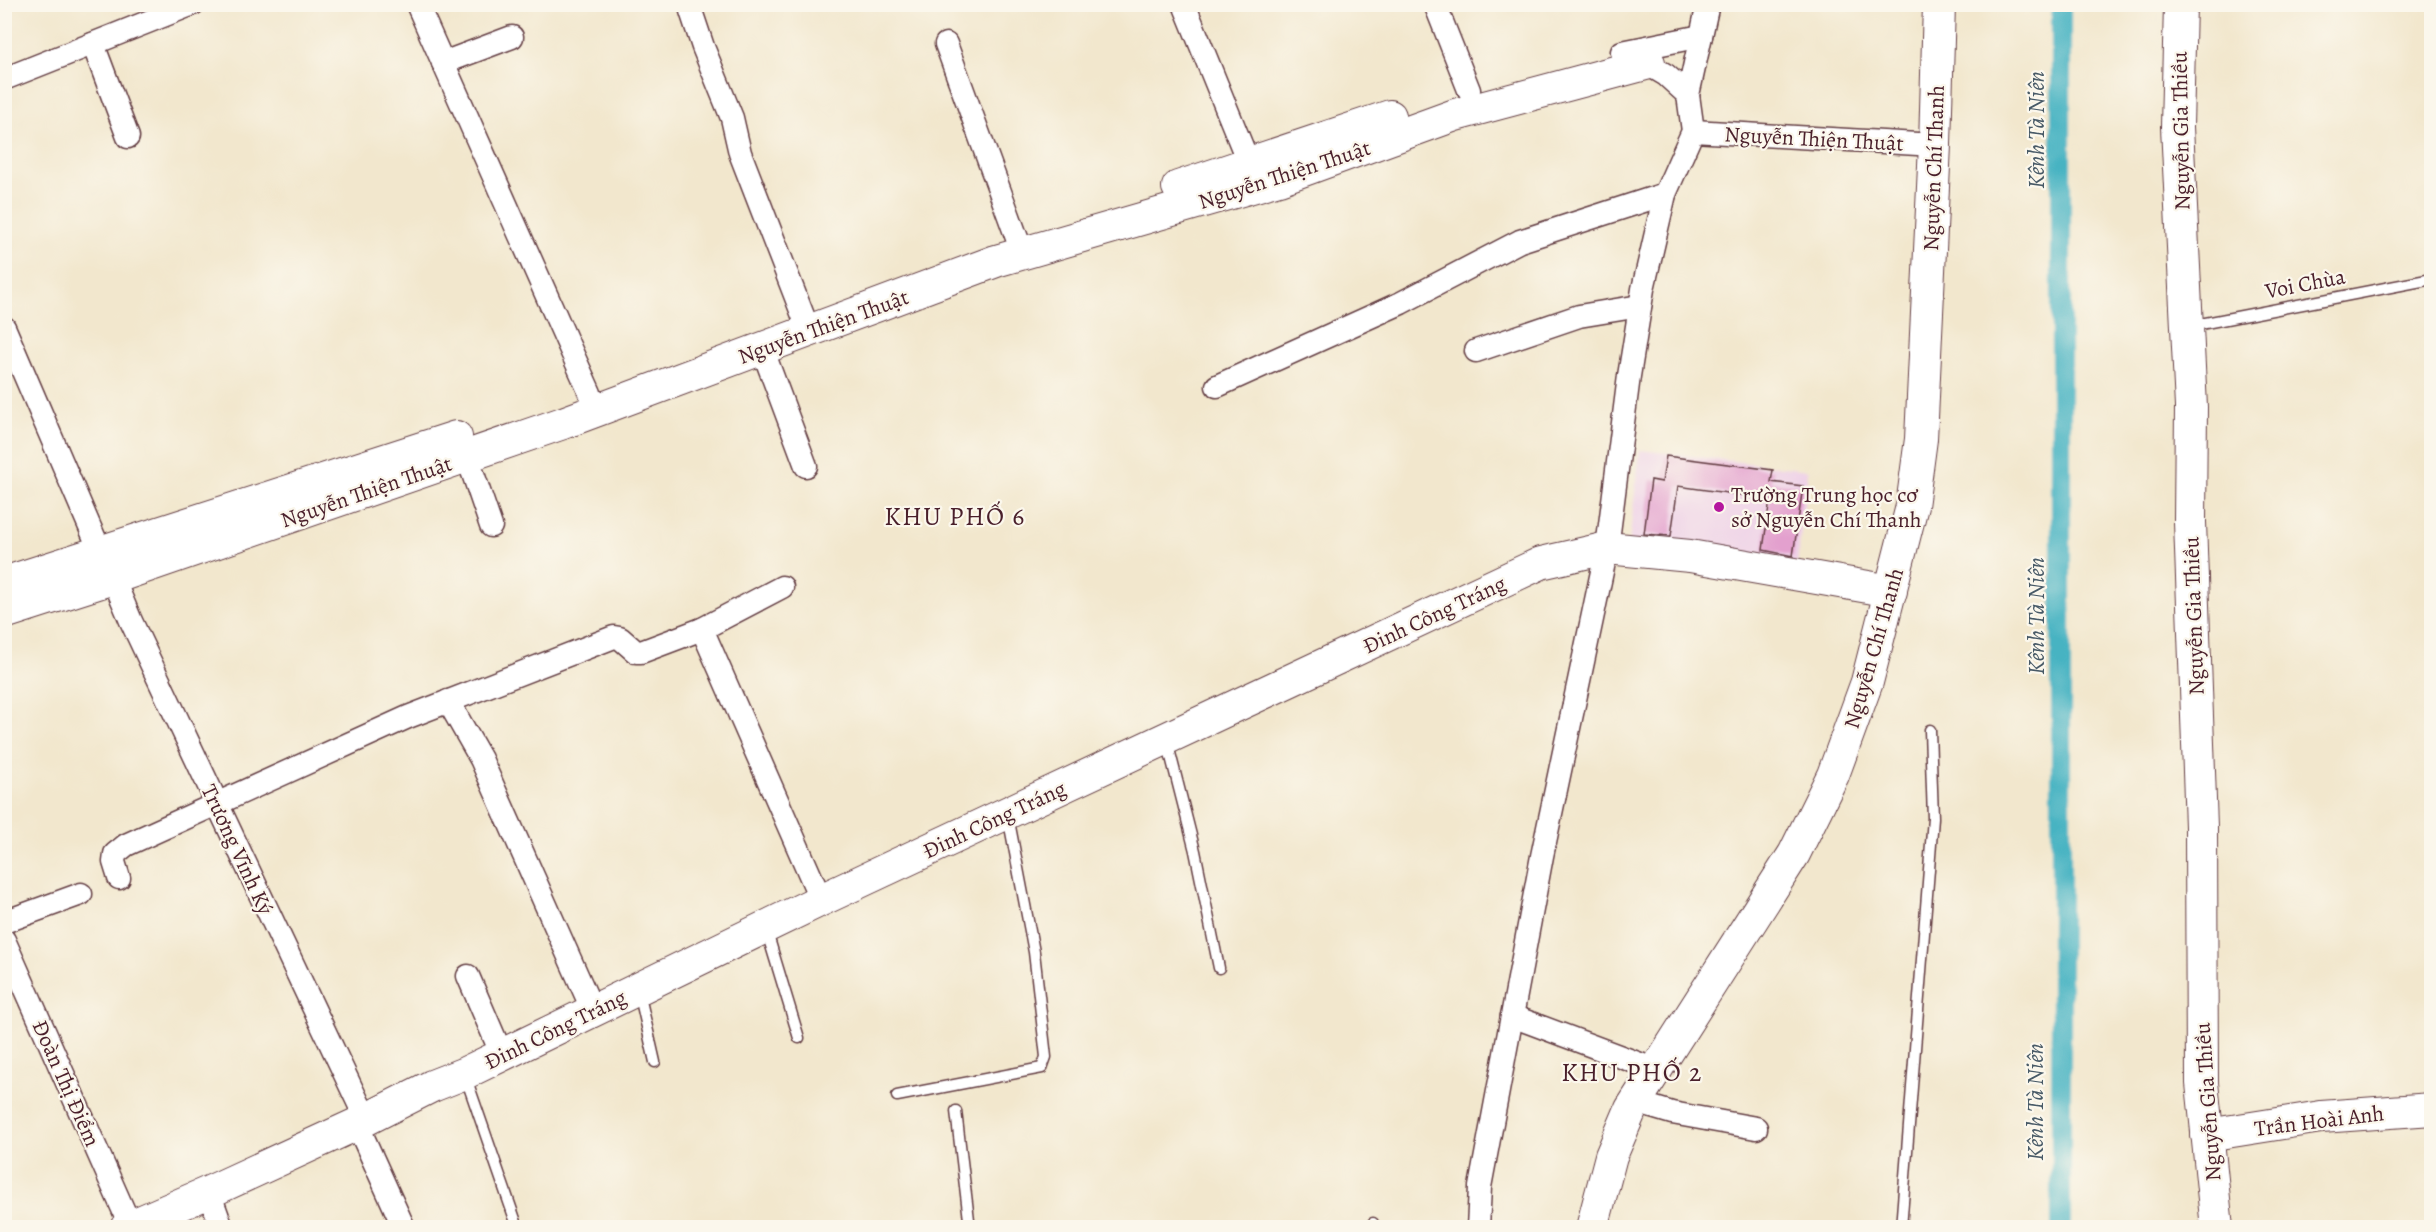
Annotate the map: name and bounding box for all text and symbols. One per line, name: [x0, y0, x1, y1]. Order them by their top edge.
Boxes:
street label: Nguyễn Gia Thiều: [2165, 51, 2197, 211]
water label: Kênh Tà Niên: [2020, 71, 2052, 189]
street label: Nguyễn Chí Thanh: [1916, 84, 1952, 251]
street label: Nguyễn Thiện Thuật: [1724, 119, 1904, 159]
street label: Nguyễn Thiện Thuật: [1194, 133, 1374, 217]
street label: Voi Chùa: [2262, 261, 2349, 307]
street label: Nguyễn Thiện Thuật: [734, 282, 913, 372]
street label: Nguyễn Thiện Thuật: [277, 449, 456, 535]
place label: Trường Trung học cơ sở Nguyễn Chí Thanh: [1731, 480, 1922, 535]
district label: KHU PHỐ 6: [884, 499, 1026, 534]
marker: Trường Trung học cơ sở Nguyễn Chí Thanh: [1712, 500, 1726, 514]
street label: Nguyễn Gia Thiều: [2176, 536, 2212, 696]
water label: Kênh Tà Niên: [2020, 557, 2052, 675]
street label: Nguyễn Chí Thanh: [1837, 564, 1911, 732]
street label: Đinh Công Tráng: [1358, 569, 1511, 661]
street label: Đinh Công Tráng: [918, 774, 1071, 866]
street label: Trương Vĩnh Ký: [194, 779, 280, 920]
street label: Đinh Công Tráng: [479, 983, 632, 1077]
street label: Đoàn Thị Điểm: [25, 1015, 107, 1151]
street label: Nguyễn Gia Thiều: [2187, 1022, 2229, 1182]
water label: Kênh Tà Niên: [2019, 1043, 2051, 1161]
district label: KHU PHỐ 2: [1561, 1055, 1703, 1090]
street label: Trần Hoài Anh: [2253, 1098, 2386, 1144]

